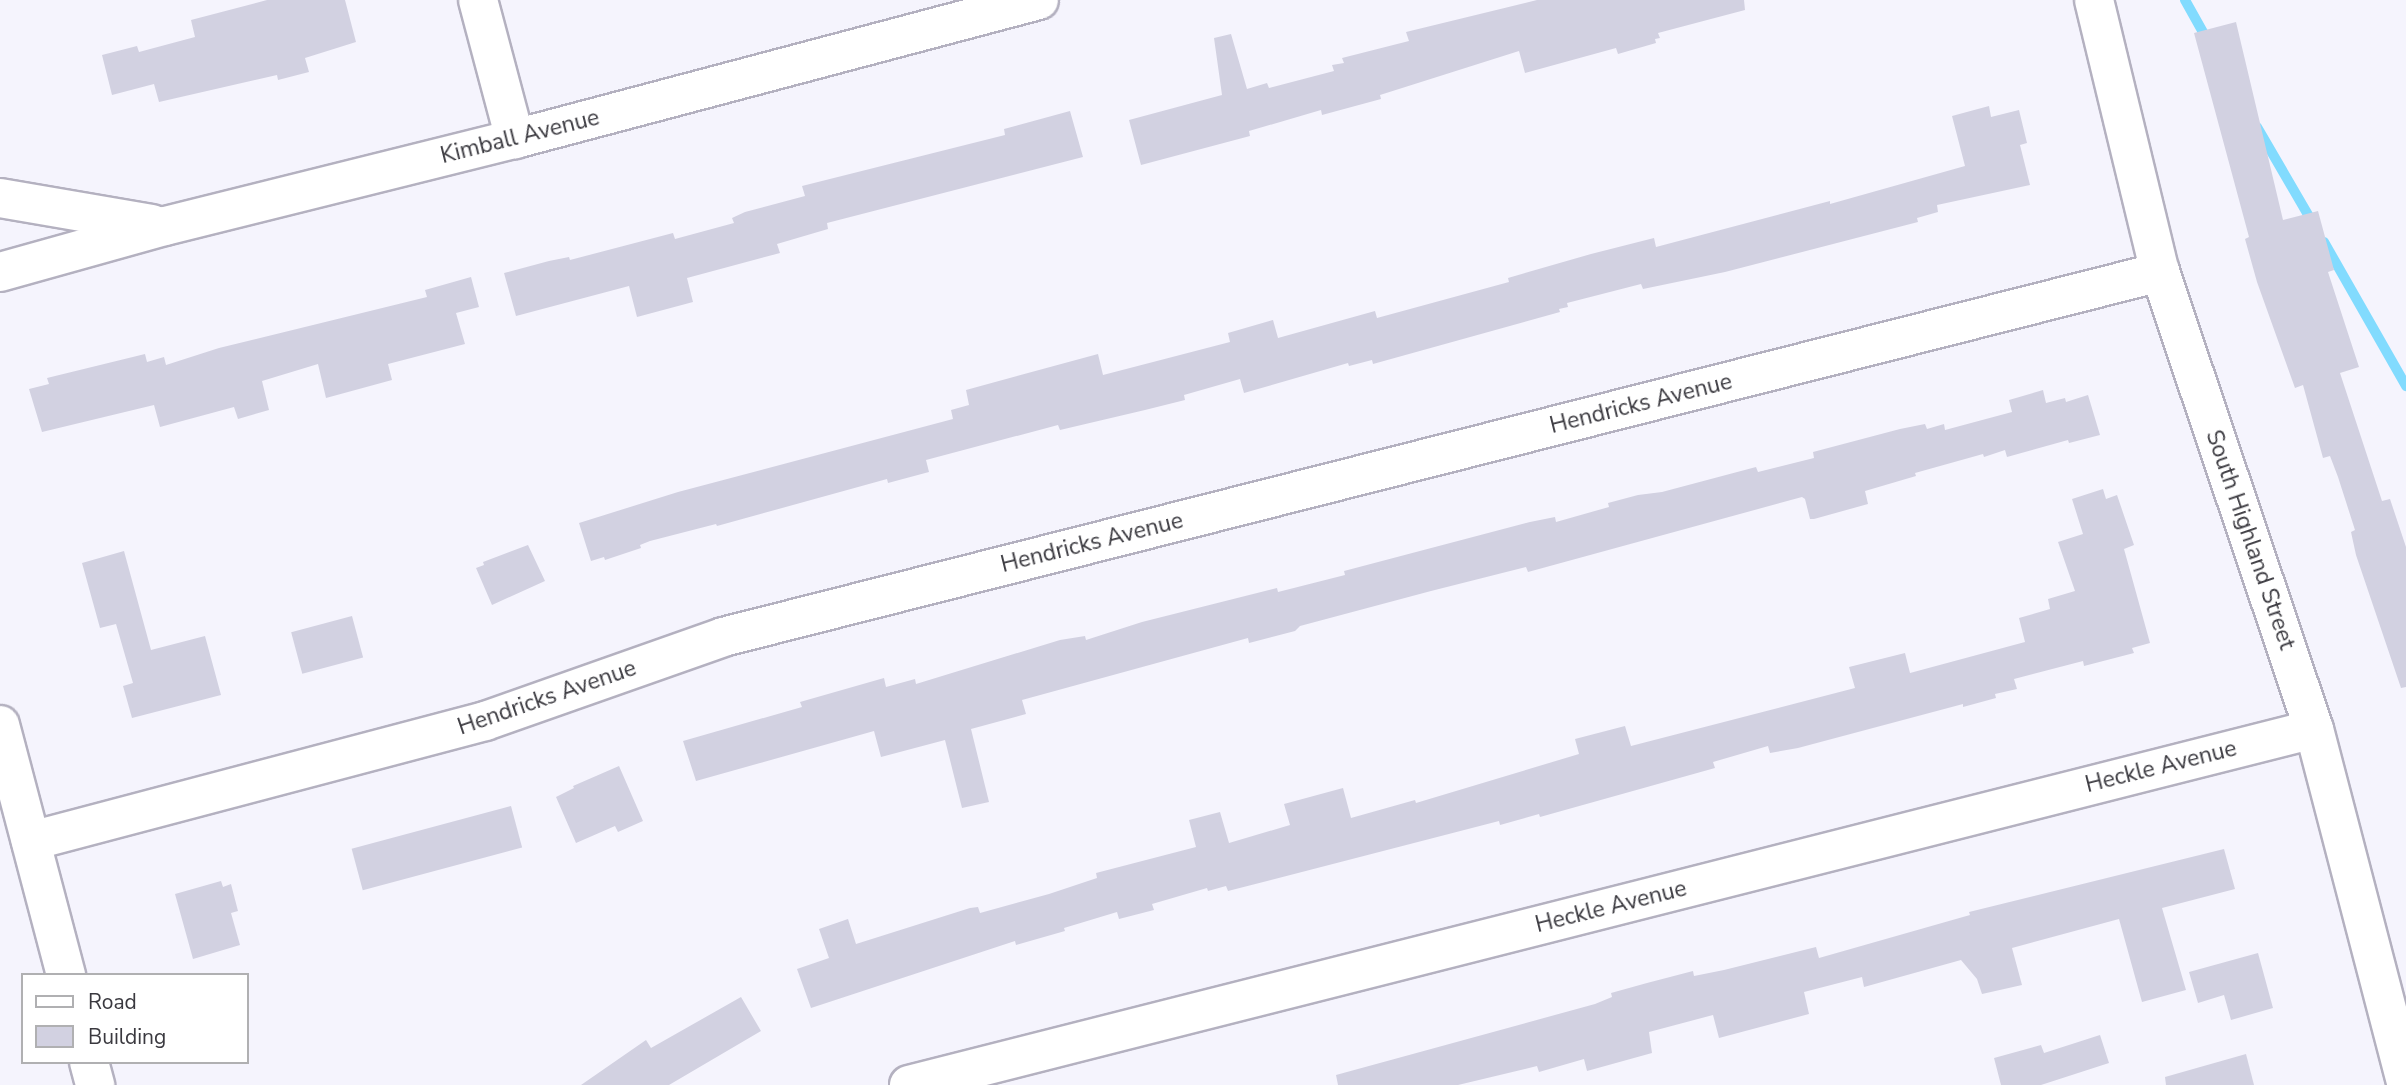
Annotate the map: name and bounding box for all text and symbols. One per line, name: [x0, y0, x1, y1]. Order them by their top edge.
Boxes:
street label: Kimball Avenue: [438, 104, 602, 170]
street label: Hendricks Avenue: [1547, 368, 1735, 440]
street label: South Highland Street: [2199, 427, 2301, 653]
street label: Hendricks Avenue: [998, 507, 1186, 579]
street label: Hendricks Avenue: [454, 655, 640, 741]
street label: Heckle Avenue: [2082, 735, 2240, 799]
street label: Heckle Avenue: [1532, 875, 1690, 939]
legend: [21, 973, 248, 1064]
text: Road: [88, 988, 137, 1016]
text: Building: [88, 1023, 166, 1051]

